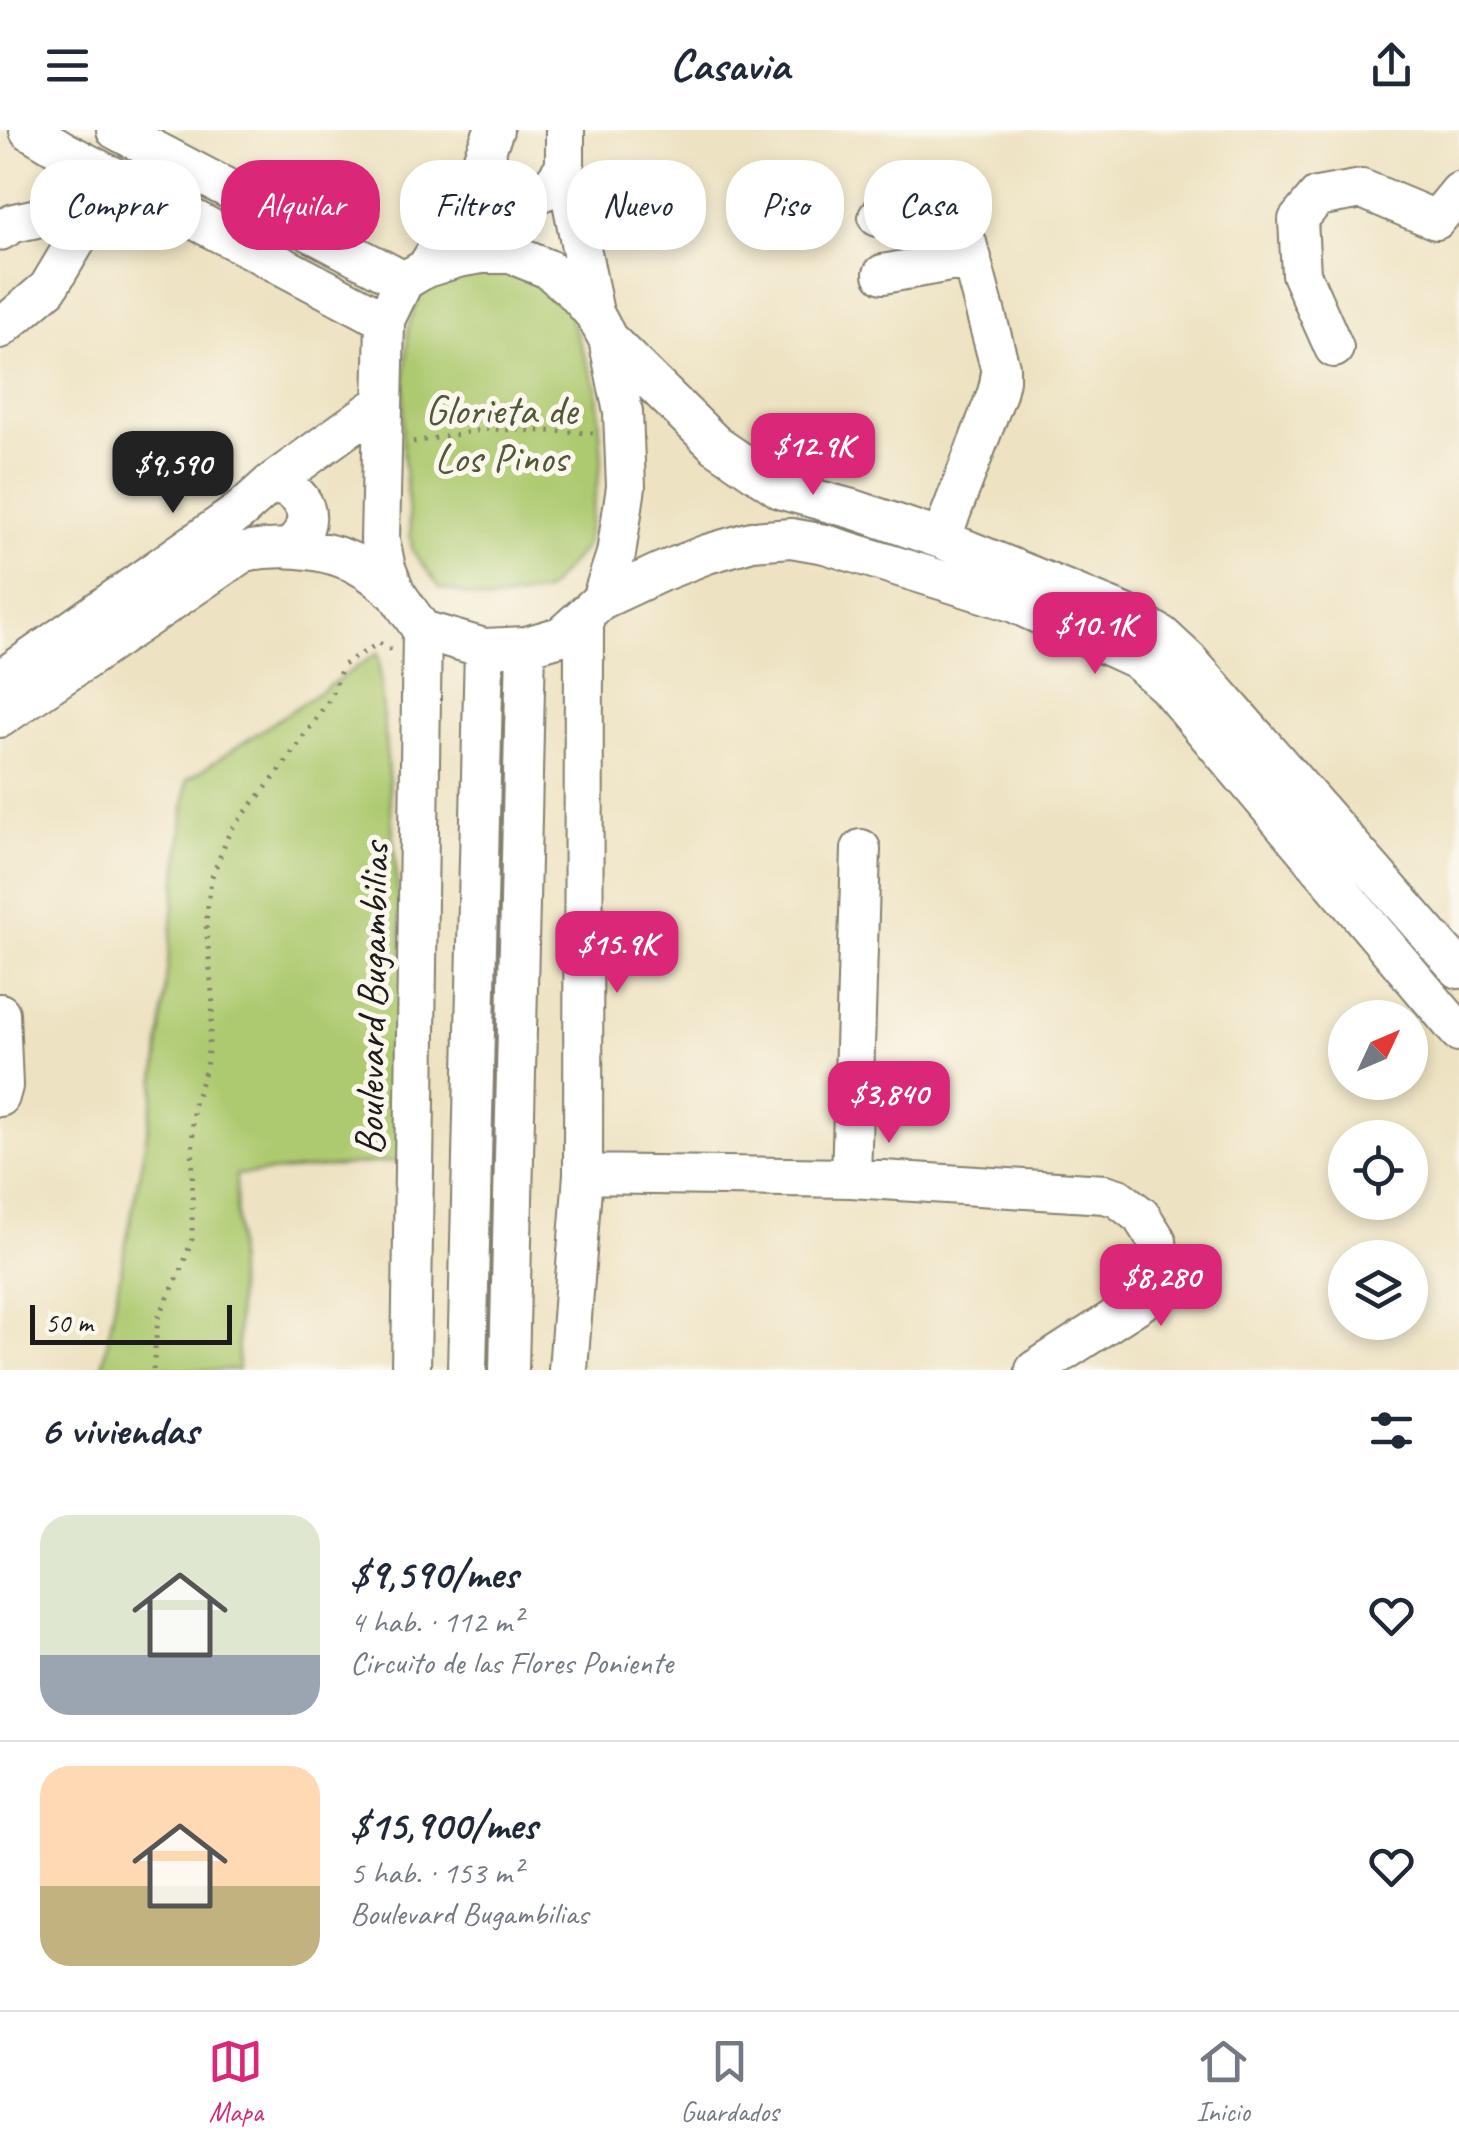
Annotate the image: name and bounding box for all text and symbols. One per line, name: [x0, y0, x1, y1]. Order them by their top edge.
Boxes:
text: Casavia: [670, 37, 789, 94]
icon: menu: [40, 38, 95, 93]
icon: share: [1364, 38, 1419, 93]
chip: Comprar: [30, 160, 201, 250]
chip: Alquilar: [221, 160, 380, 250]
chip: Filtros: [400, 160, 547, 250]
chip: Nuevo: [567, 160, 706, 250]
chip: Piso: [726, 160, 844, 250]
chip: Casa: [864, 160, 992, 250]
park label: Glorieta de Los Pinos: [425, 384, 579, 485]
pin: $12.9K: [732, 413, 894, 498]
text: $12.9K: [773, 425, 853, 466]
pin: $9,590: [92, 431, 254, 516]
text: $9,590: [134, 443, 212, 484]
pin: $10.1K: [1014, 592, 1176, 677]
text: $10.1K: [1055, 604, 1135, 645]
street label: Boulevard Bugambilias: [343, 839, 401, 1156]
pin: $15.9K: [536, 911, 698, 996]
text: $15.9K: [577, 923, 657, 964]
north arrow: [1328, 1000, 1428, 1100]
map controls: [1328, 1000, 1428, 1340]
pin: $3,840: [808, 1061, 970, 1146]
text: $3,840: [850, 1073, 928, 1114]
button: locate: [1328, 1120, 1428, 1220]
button: layers: [1328, 1240, 1428, 1340]
pin: $8,280: [1080, 1244, 1242, 1329]
text: $8,280: [1122, 1256, 1200, 1297]
scale bar: [30, 1300, 232, 1344]
text: 50 m: [45, 1305, 93, 1340]
icon: filters: [1364, 1403, 1419, 1458]
text: 6 viviendas: [40, 1404, 198, 1457]
text: $9,590/mes: [350, 1548, 518, 1601]
icon: home: [120, 1555, 240, 1675]
icon: heart: [1364, 1588, 1419, 1643]
text: 4 hab. · 112 m²: [350, 1601, 522, 1642]
text: Circuito de las Flores Poniente: [350, 1642, 673, 1683]
text: $15,900/mes: [350, 1799, 537, 1852]
icon: home: [120, 1806, 240, 1926]
icon: heart: [1364, 1839, 1419, 1894]
text: 5 hab. · 153 m²: [350, 1852, 522, 1893]
text: Boulevard Bugambilias: [350, 1893, 588, 1934]
tab: Mapa: [208, 2034, 263, 2129]
tab: Guardados: [680, 2034, 779, 2129]
tab: Inicio: [1196, 2034, 1251, 2129]

